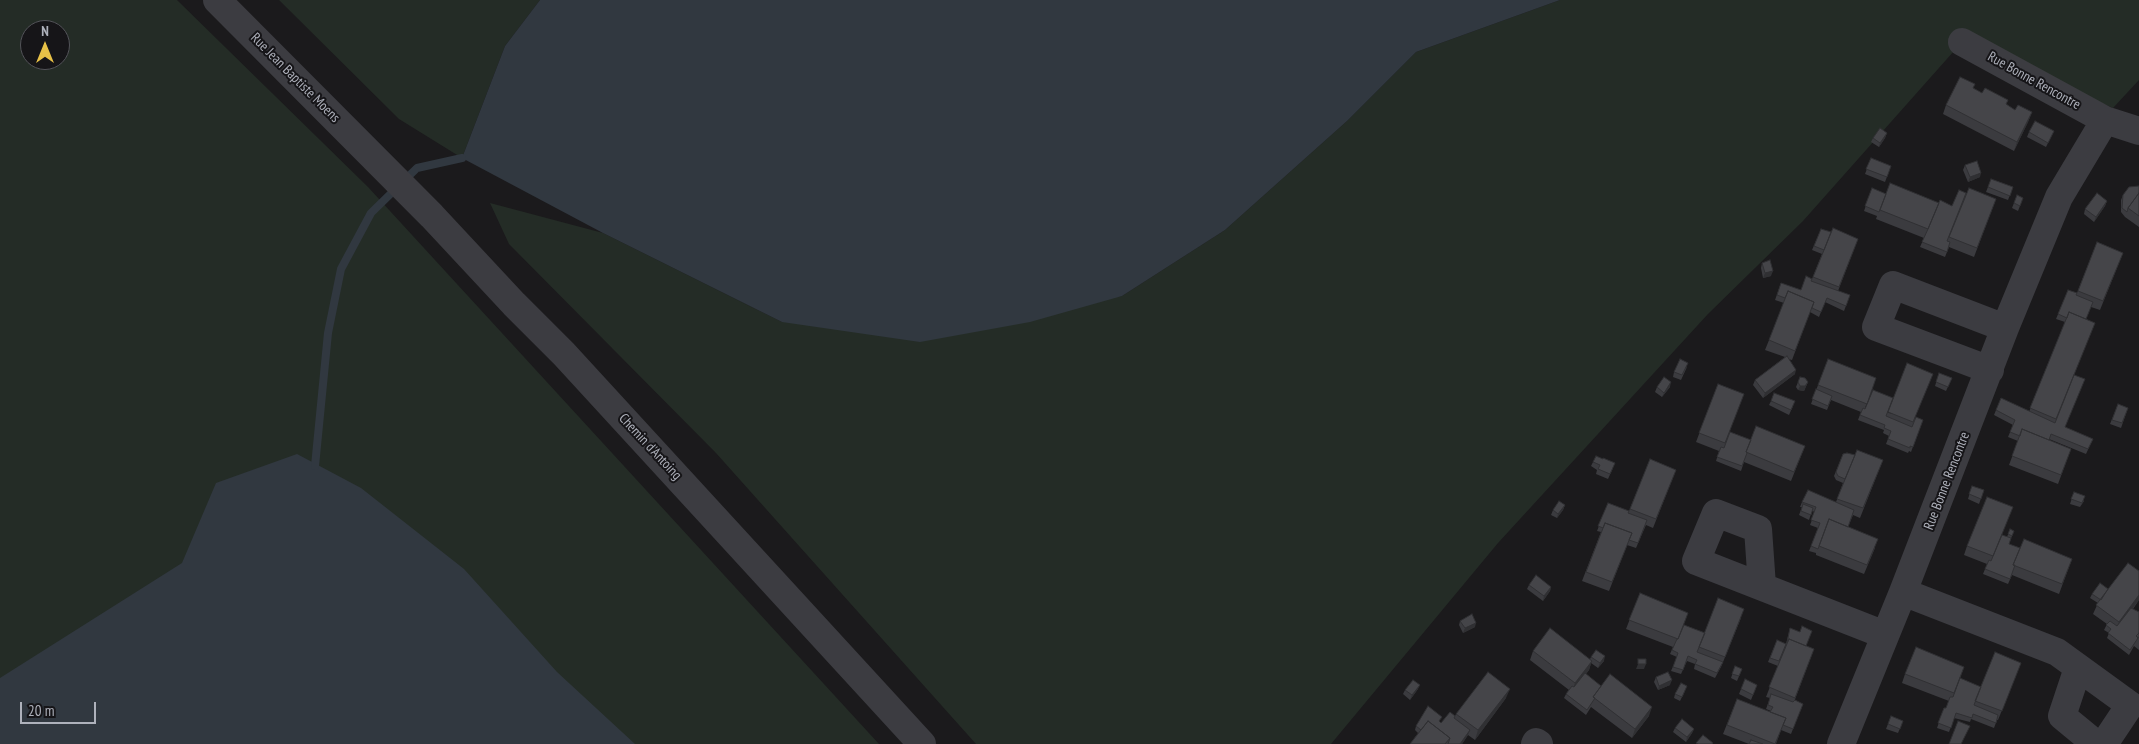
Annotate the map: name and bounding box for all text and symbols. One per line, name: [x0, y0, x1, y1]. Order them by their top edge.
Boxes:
north arrow: [20, 20, 70, 70]
text: N: [41, 22, 49, 40]
street label: Rue Jean Baptiste Moens: [247, 30, 343, 126]
street label: Rue Bonne Rencontre: [1985, 49, 2083, 113]
street label: Chemin d'Antoing: [615, 410, 685, 484]
street label: Rue Bonne Rencontre: [1921, 430, 1973, 532]
scale bar: [22, 692, 99, 724]
text: 20 m: [28, 701, 54, 720]

